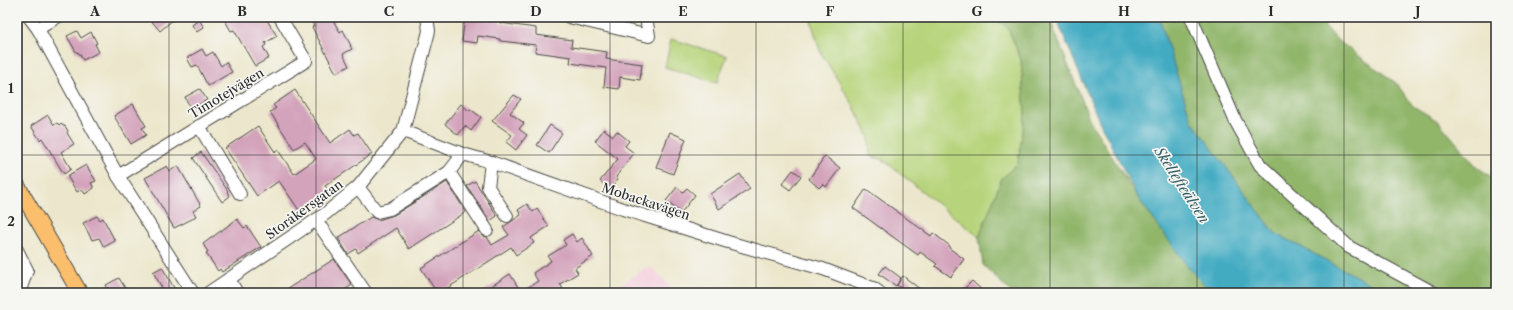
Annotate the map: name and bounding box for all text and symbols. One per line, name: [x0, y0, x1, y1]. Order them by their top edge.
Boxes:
text: A: [89, 3, 101, 19]
text: B: [237, 3, 247, 19]
text: C: [384, 3, 394, 19]
text: D: [530, 3, 542, 19]
text: E: [678, 3, 688, 19]
text: F: [826, 3, 835, 19]
text: G: [971, 3, 983, 19]
text: H: [1118, 3, 1130, 19]
text: I: [1268, 3, 1274, 19]
text: J: [1413, 3, 1421, 19]
street label: Timotejvägen: [185, 64, 267, 122]
text: 1: [8, 80, 14, 96]
water label: Skellefteälven: [1150, 143, 1213, 227]
street label: Storåkersgatan: [262, 176, 346, 242]
street label: Mobackavägen: [600, 179, 692, 223]
text: 2: [7, 213, 15, 229]

